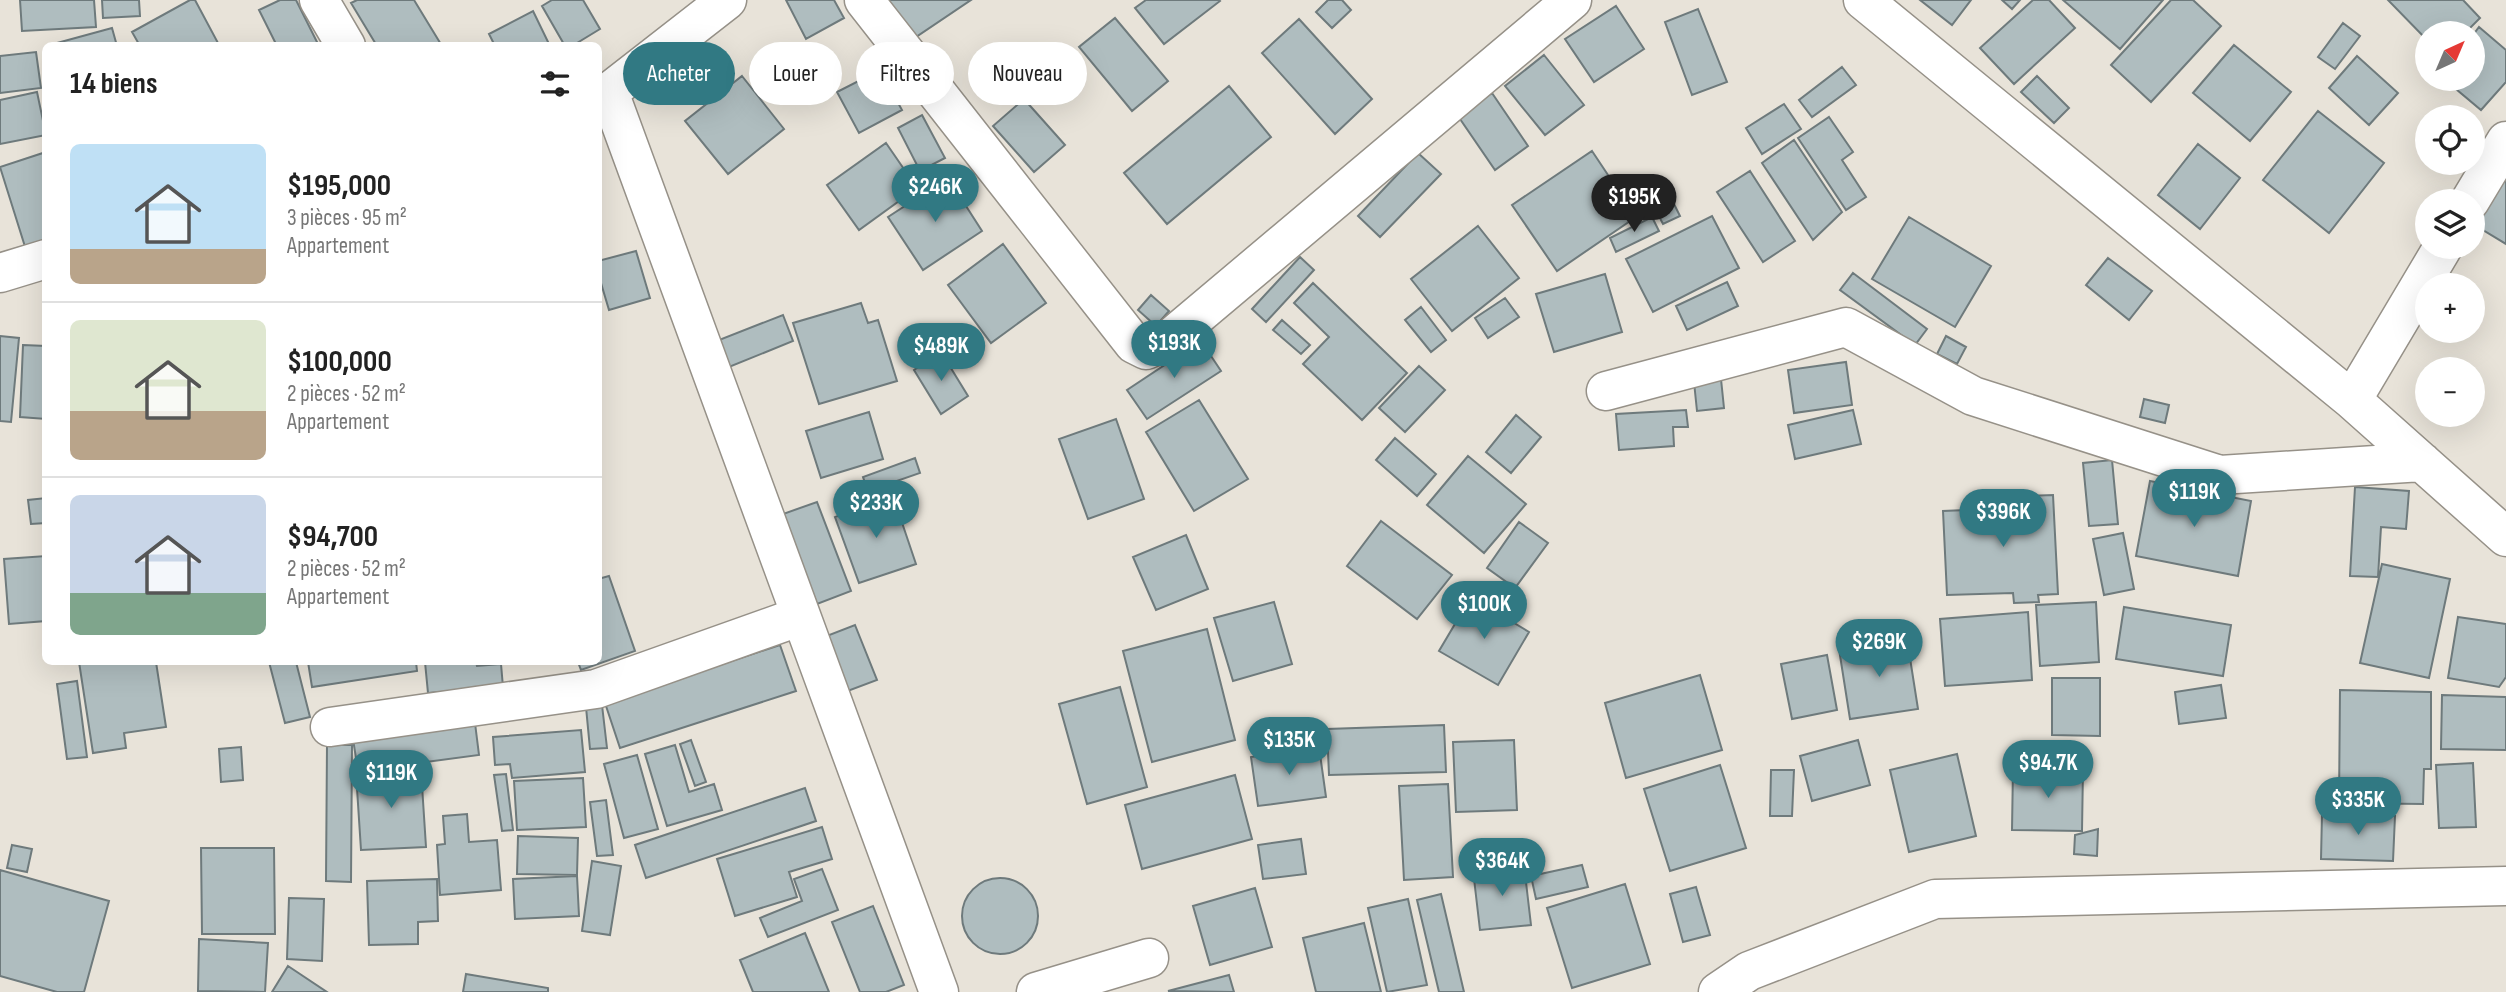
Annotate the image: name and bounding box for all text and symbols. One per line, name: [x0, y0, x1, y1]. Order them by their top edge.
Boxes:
north arrow: [2415, 21, 2485, 91]
map controls: [2415, 21, 2485, 427]
chip: Acheter: [623, 42, 735, 105]
chip: Louer: [749, 42, 842, 105]
chip: Filtres: [856, 42, 954, 105]
chip: Nouveau: [968, 42, 1087, 105]
icon: filters: [536, 65, 574, 103]
text: 14 biens: [70, 66, 157, 102]
button: locate: [2415, 105, 2485, 175]
pin: $246K: [886, 164, 984, 224]
text: $195,000: [287, 168, 391, 204]
icon: home: [126, 172, 210, 256]
text: $246K: [908, 173, 962, 201]
pin: $195K: [1585, 174, 1683, 234]
text: $195K: [1607, 183, 1661, 211]
button: layers: [2415, 189, 2485, 259]
text: 3 pièces · 95 m²: [287, 204, 407, 232]
text: Appartement: [287, 232, 389, 260]
button: +: [2415, 273, 2485, 343]
pin: $193K: [1125, 320, 1223, 380]
pin: $489K: [892, 324, 990, 383]
text: $193K: [1147, 329, 1201, 357]
text: $489K: [913, 332, 969, 360]
text: $100,000: [287, 344, 392, 380]
icon: home: [126, 348, 210, 432]
button: −: [2415, 357, 2485, 427]
text: 2 pièces · 52 m²: [287, 380, 406, 408]
text: Appartement: [287, 408, 389, 436]
pin: $119K: [2145, 470, 2243, 529]
text: $119K: [2168, 478, 2220, 506]
pin: $233K: [827, 480, 925, 540]
text: $233K: [849, 489, 903, 517]
pin: $396K: [1954, 490, 2052, 549]
text: $396K: [1975, 498, 2031, 526]
text: $94,700: [287, 519, 378, 555]
icon: home: [126, 523, 210, 607]
text: 2 pièces · 52 m²: [287, 555, 406, 583]
pin: $100K: [1435, 582, 1533, 641]
text: Appartement: [287, 583, 389, 611]
text: $100K: [1457, 590, 1511, 618]
pin: $269K: [1830, 620, 1928, 679]
text: $269K: [1852, 628, 1906, 656]
pin: $135K: [1240, 718, 1338, 777]
text: $135K: [1263, 726, 1315, 754]
pin: $94.7K: [1991, 740, 2105, 800]
text: $94.7K: [2018, 749, 2078, 777]
pin: $119K: [342, 750, 440, 810]
text: $119K: [365, 759, 417, 787]
pin: $335K: [2309, 778, 2407, 837]
text: $335K: [2331, 786, 2385, 814]
pin: $364K: [1453, 838, 1551, 898]
text: $364K: [1474, 847, 1530, 875]

